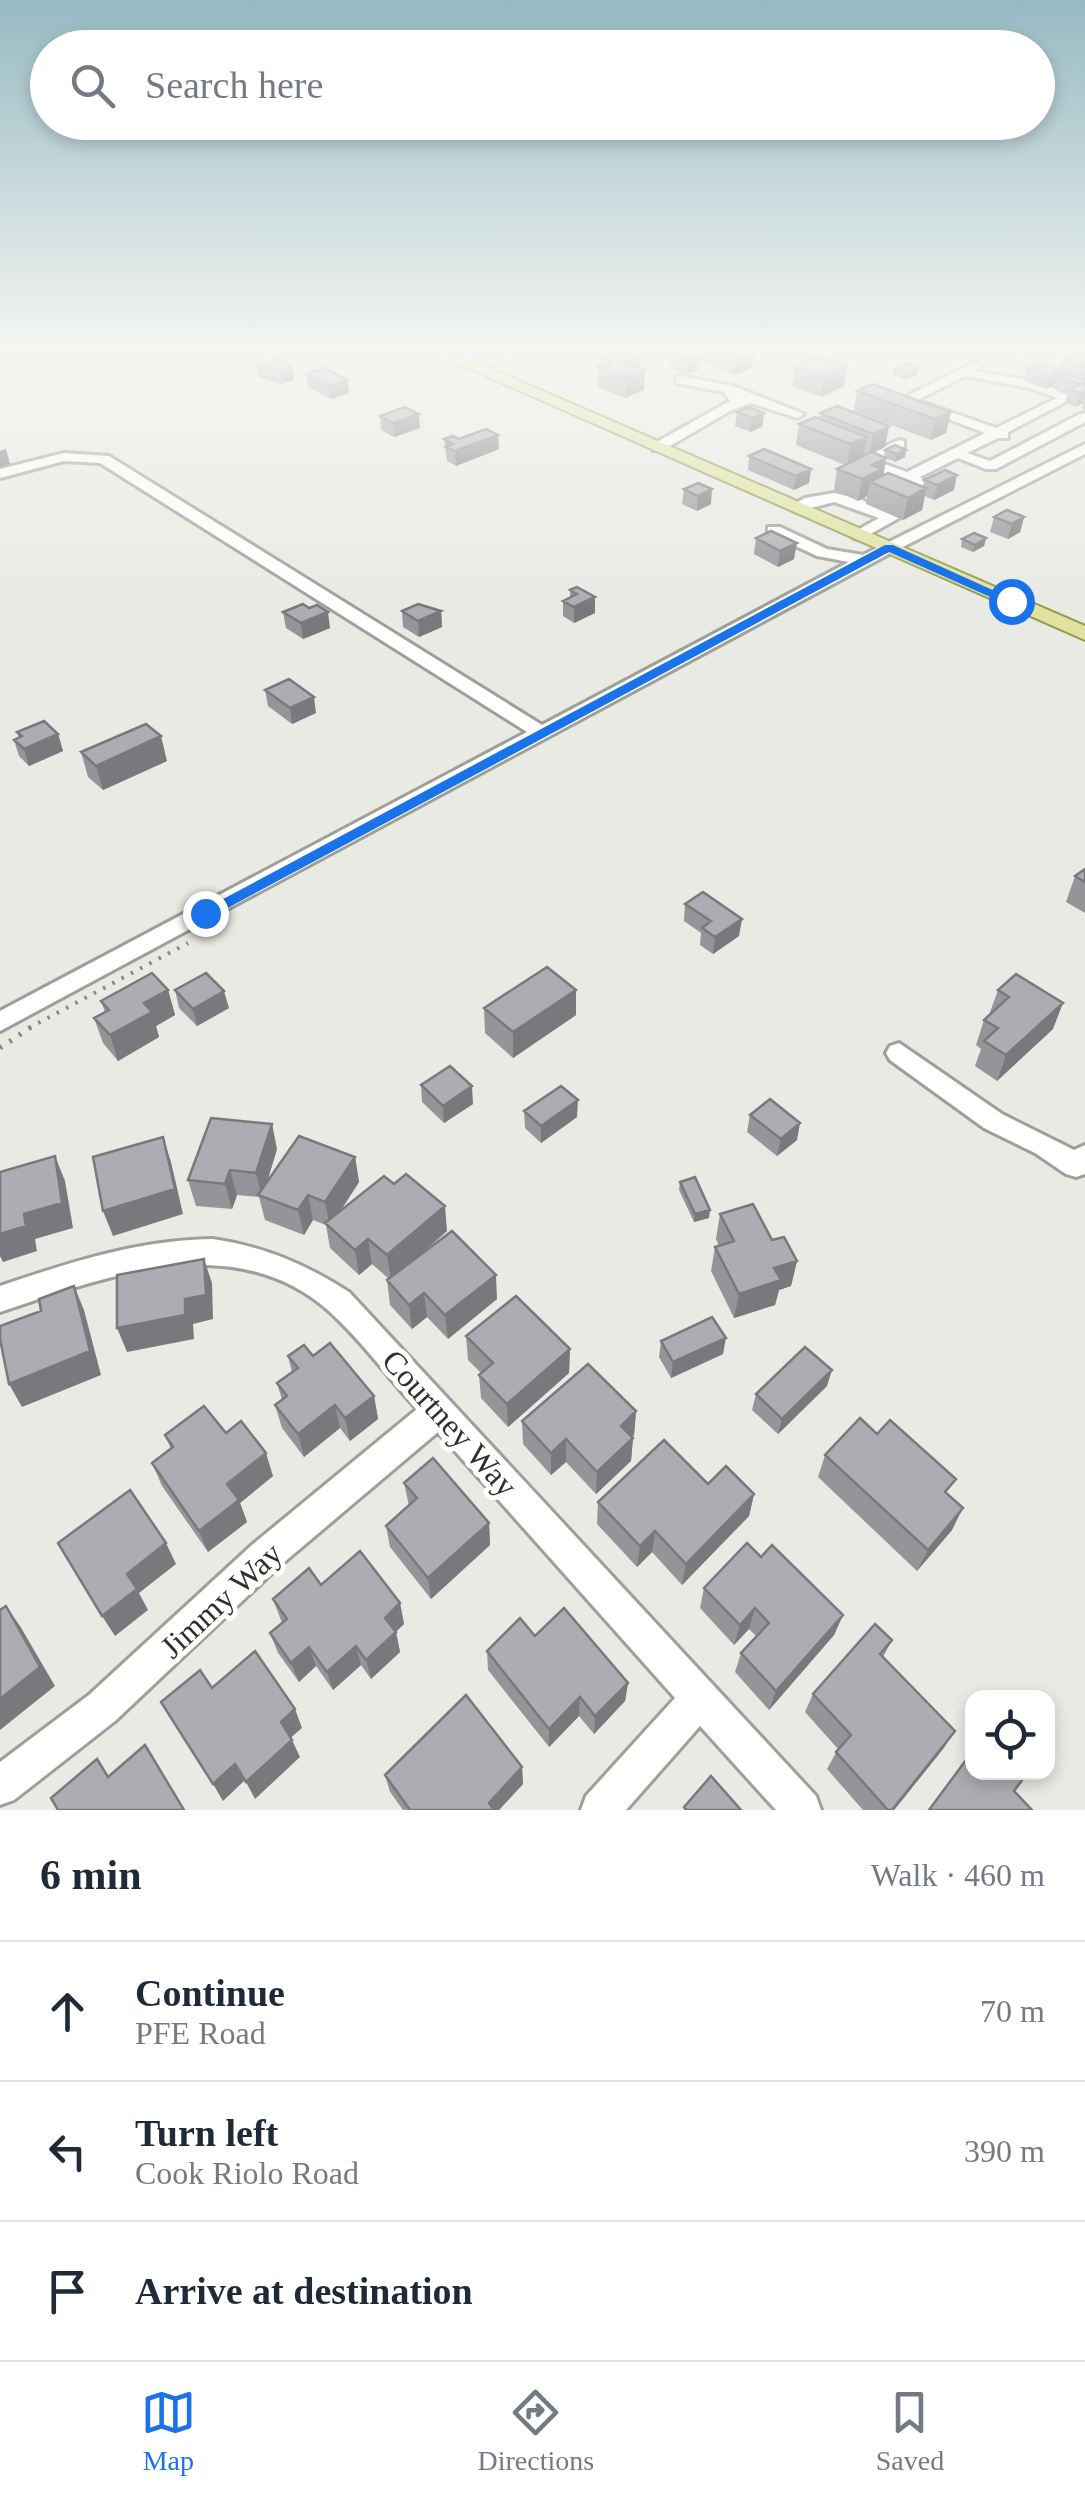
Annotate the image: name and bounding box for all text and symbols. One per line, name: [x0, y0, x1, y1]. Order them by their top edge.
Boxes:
search box: [30, 30, 1055, 140]
icon: search: [65, 58, 120, 113]
text: Search here: [145, 64, 323, 106]
route start: [989, 579, 1035, 625]
route end: [183, 891, 229, 937]
street label: Courtney Way: [375, 1342, 525, 1504]
street label: Jimmy Way: [153, 1535, 289, 1665]
map controls: [965, 1690, 1055, 1780]
button: locate: [965, 1690, 1055, 1780]
text: 6 min: [40, 1852, 142, 1898]
text: Walk · 460 m: [871, 1857, 1045, 1893]
text: Continue: [135, 1972, 285, 2014]
icon: ahead: [40, 1984, 95, 2039]
text: 70 m: [980, 1993, 1045, 2029]
text: PFE Road: [135, 2015, 266, 2051]
text: Turn left: [135, 2112, 278, 2154]
icon: left: [40, 2124, 95, 2179]
text: 390 m: [964, 2133, 1045, 2169]
text: Cook Riolo Road: [135, 2155, 359, 2191]
icon: arrive: [40, 2264, 95, 2319]
text: Arrive at destination: [135, 2270, 473, 2312]
tab: Map: [141, 2385, 196, 2477]
tab: Directions: [477, 2385, 594, 2477]
tab: Saved: [876, 2385, 944, 2477]

